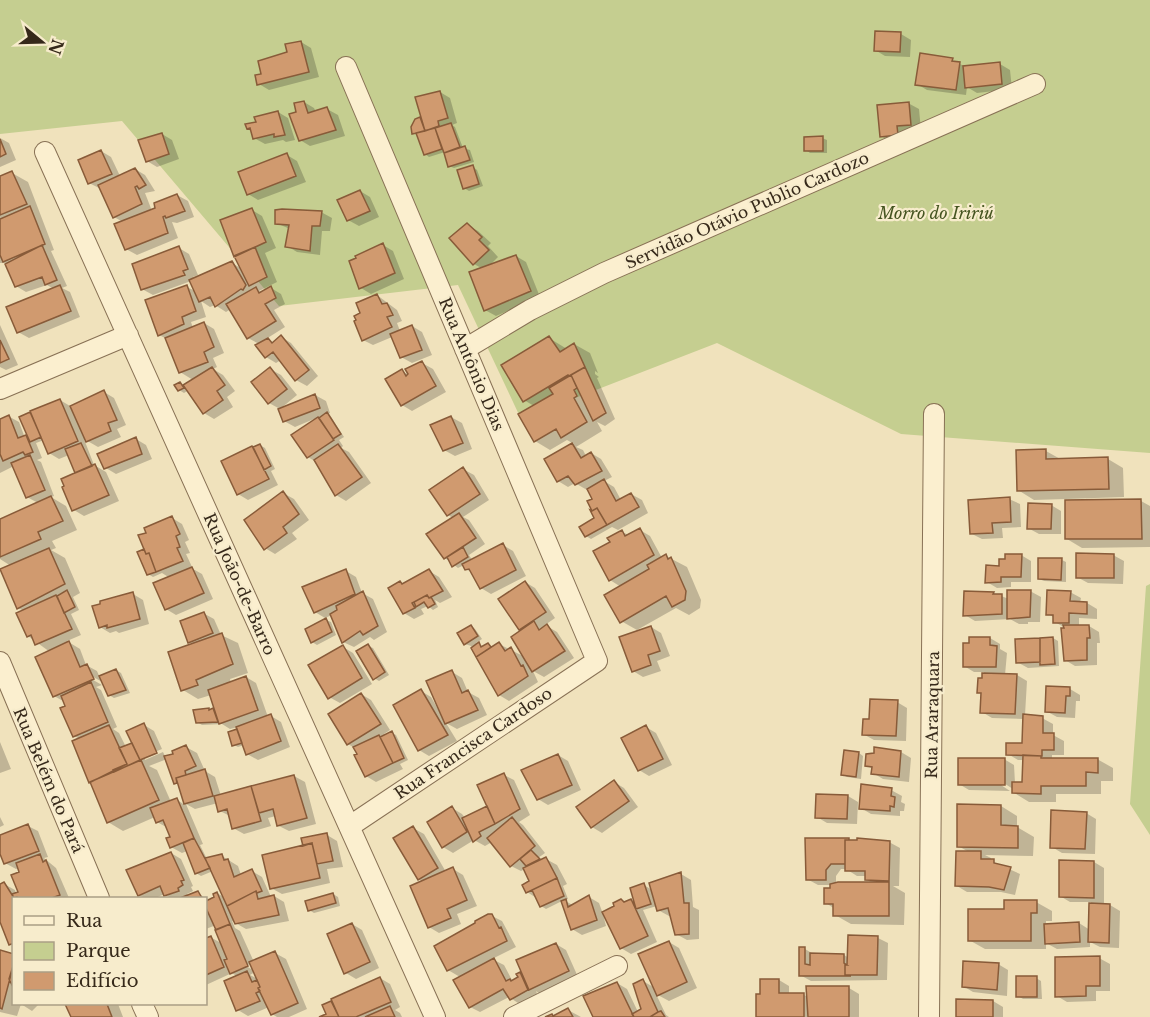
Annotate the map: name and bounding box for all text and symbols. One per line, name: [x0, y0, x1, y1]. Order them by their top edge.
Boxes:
north arrow: [12, 12, 72, 72]
text: N: [44, 37, 68, 57]
street label: Servidão Otávio Publio Cardozo: [622, 147, 872, 273]
park label: Morro do Iririú: [877, 203, 994, 223]
street label: Rua Antônio Dias: [435, 294, 509, 434]
street label: Rua João-de-Barro: [200, 510, 280, 658]
street label: Rua Araraquara: [921, 651, 943, 779]
street label: Rua Francisca Cardoso: [390, 683, 556, 803]
street label: Rua Belém do Pará: [9, 704, 89, 856]
legend: [12, 897, 207, 1005]
text: Rua: [66, 910, 102, 932]
text: Parque: [66, 940, 131, 962]
text: Edifício: [66, 970, 139, 992]

